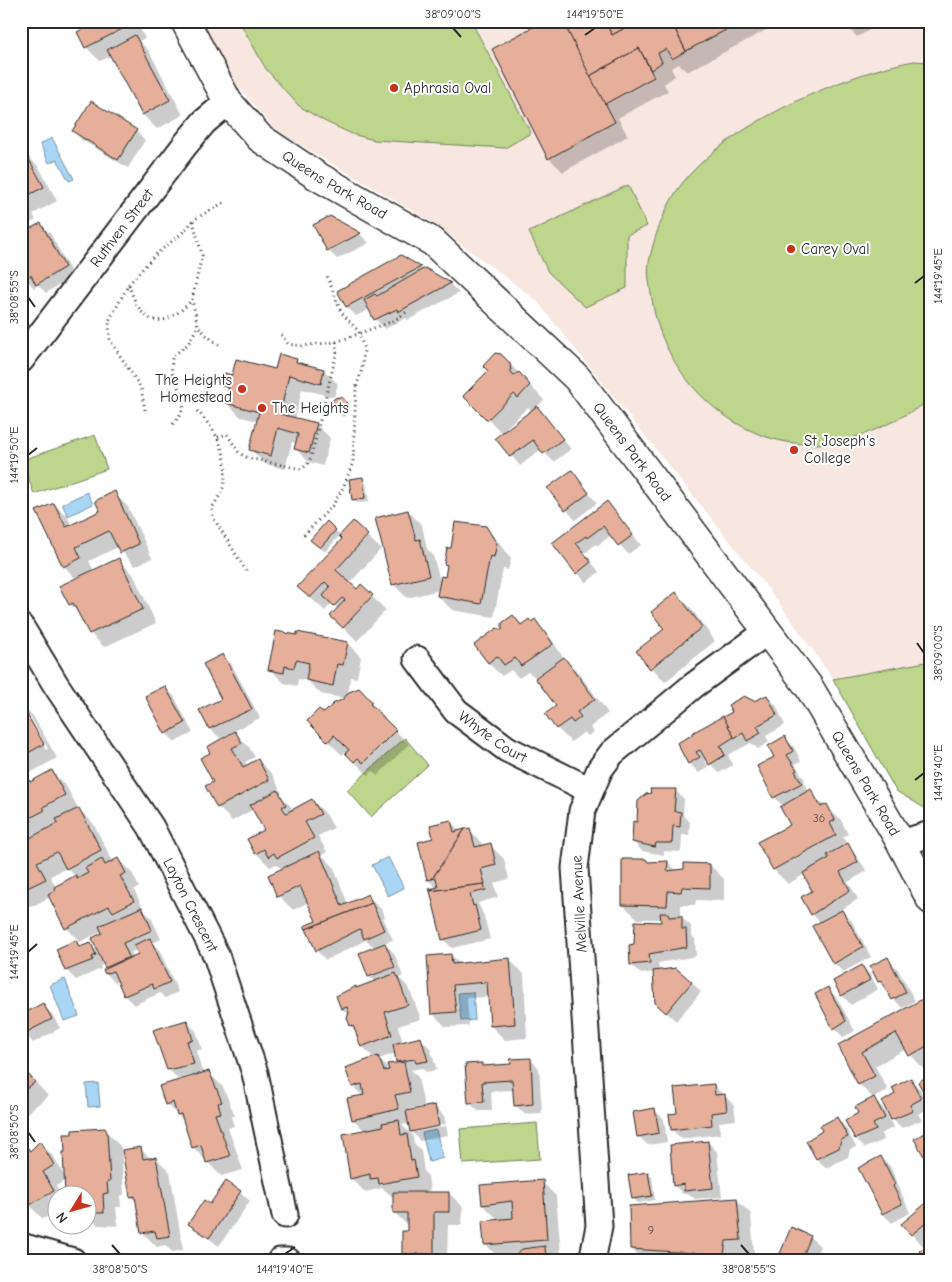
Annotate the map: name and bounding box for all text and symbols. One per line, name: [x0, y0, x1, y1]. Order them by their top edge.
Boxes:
text: 38°09'00"S: [425, 7, 481, 21]
text: 144°19'50"E: [566, 7, 624, 21]
place label: Aphrasia Oval: [404, 79, 491, 97]
marker: Aphrasia Oval: [388, 82, 400, 94]
street label: Queens Park Road: [279, 146, 390, 223]
street label: Ruthven Street: [86, 185, 158, 271]
place label: Carey Oval: [801, 240, 870, 258]
marker: Carey Oval: [785, 243, 797, 255]
text: 144°19'45"E: [931, 248, 945, 304]
text: 38°08'55"S: [7, 270, 21, 324]
place label: The Heights Homestead: [155, 371, 232, 406]
marker: The Heights Homestead: [236, 383, 248, 395]
place label: The Heights: [272, 399, 349, 417]
street label: Queens Park Road: [589, 399, 675, 505]
marker: The Heights: [256, 402, 268, 414]
text: 144°19'50"E: [7, 426, 21, 484]
place label: St Joseph's College: [804, 432, 875, 467]
marker: St Joseph's College: [788, 444, 800, 456]
text: 38°09'00"S: [931, 625, 945, 681]
street label: Whyte Court: [455, 707, 530, 767]
street label: Queens Park Road: [828, 727, 904, 839]
text: 144°19'40"E: [931, 745, 945, 801]
house number: 36: [813, 811, 825, 825]
street label: Melville Avenue: [567, 854, 591, 953]
street label: Layton Crescent: [159, 855, 222, 955]
text: 144°19'45"E: [7, 924, 21, 980]
text: 38°08'50"S: [7, 1104, 21, 1159]
north arrow: [48, 1184, 98, 1234]
text: N: [52, 1209, 72, 1226]
house number: 9: [648, 1223, 654, 1237]
text: 38°08'50"S: [93, 1262, 148, 1276]
text: 144°19'40"E: [257, 1262, 313, 1276]
text: 38°08'55"S: [722, 1262, 776, 1276]

